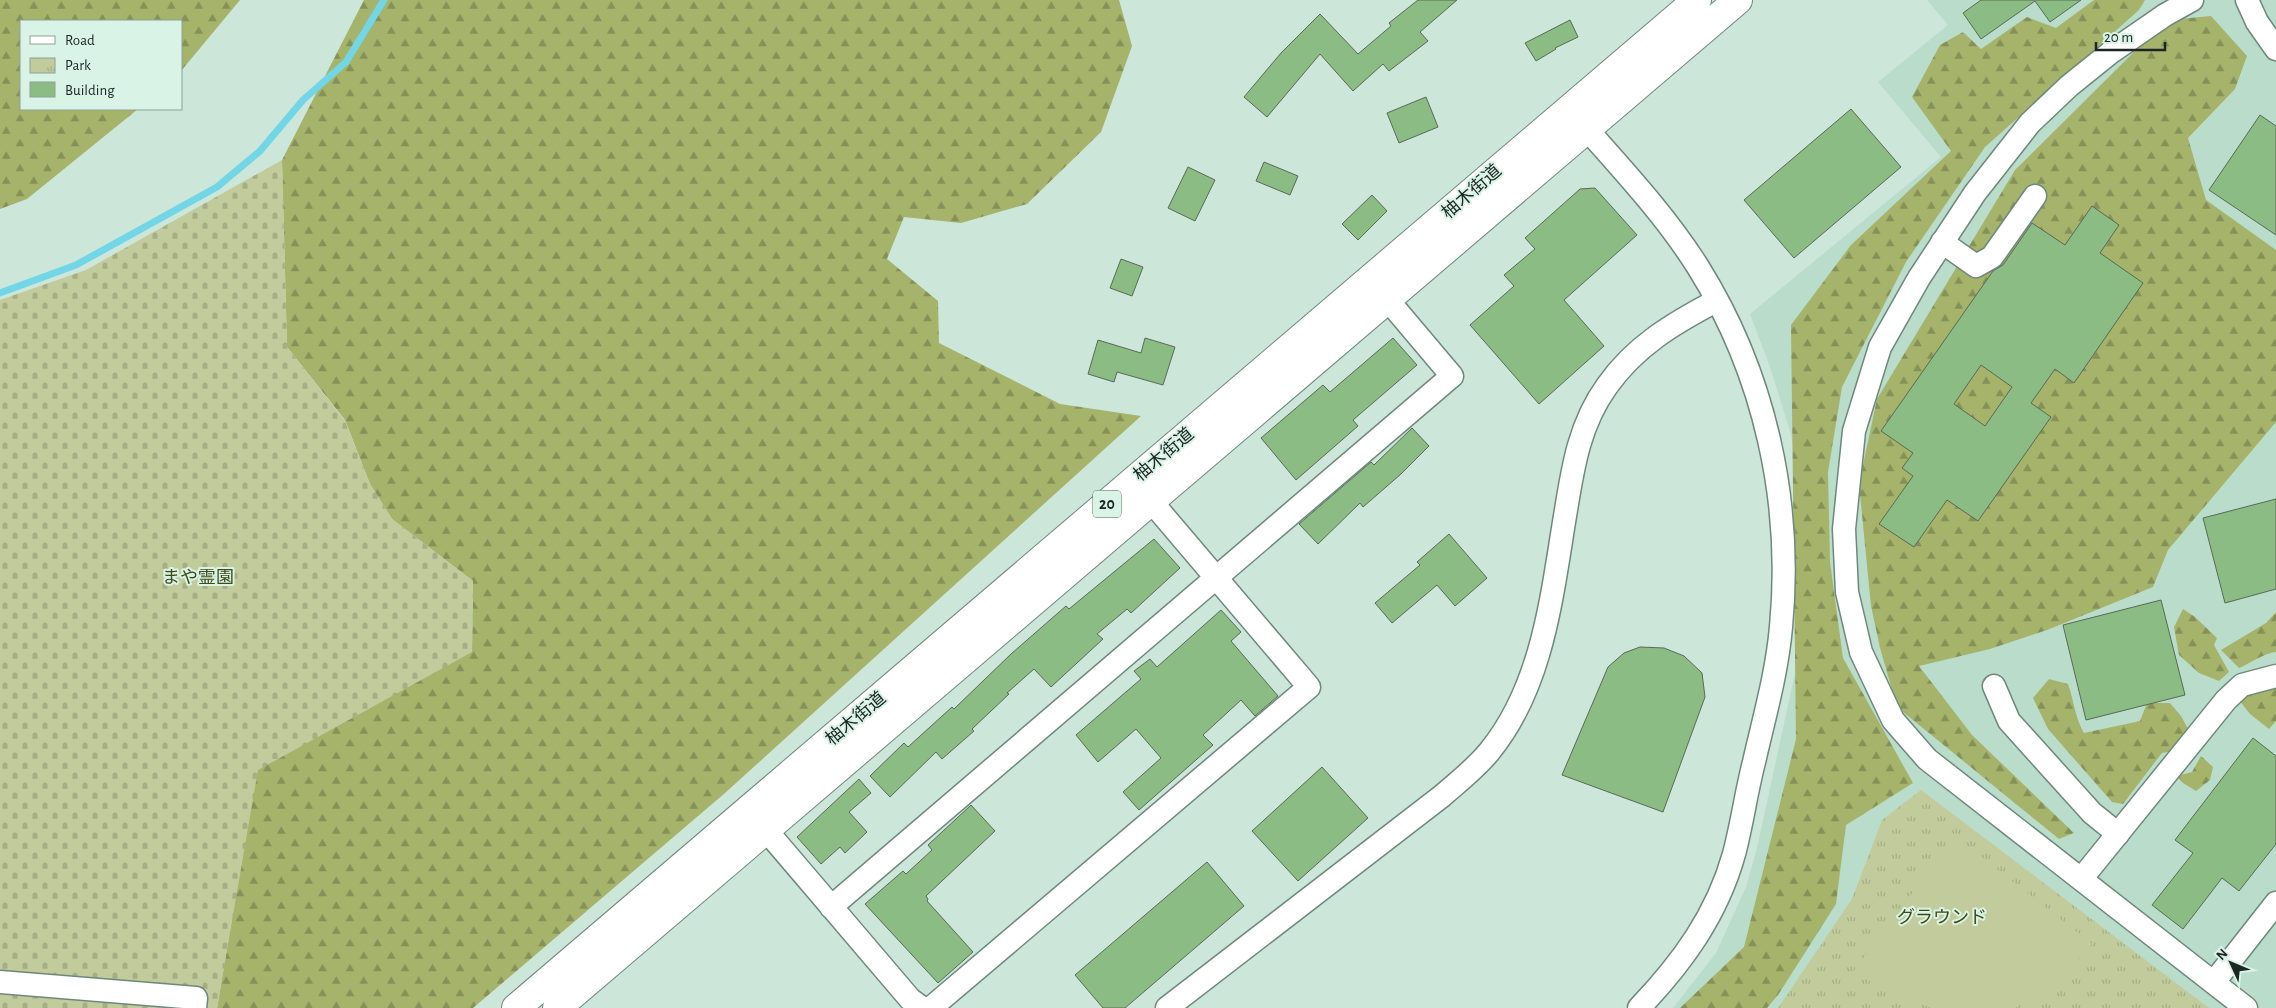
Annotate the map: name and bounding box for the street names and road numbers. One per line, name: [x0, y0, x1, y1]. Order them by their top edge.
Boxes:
street label: 柚木街道: [1438, 160, 1505, 222]
street label: 柚木街道: [1129, 423, 1197, 485]
road number: 20: [1093, 490, 1121, 518]
street label: 柚木街道: [821, 687, 889, 749]

